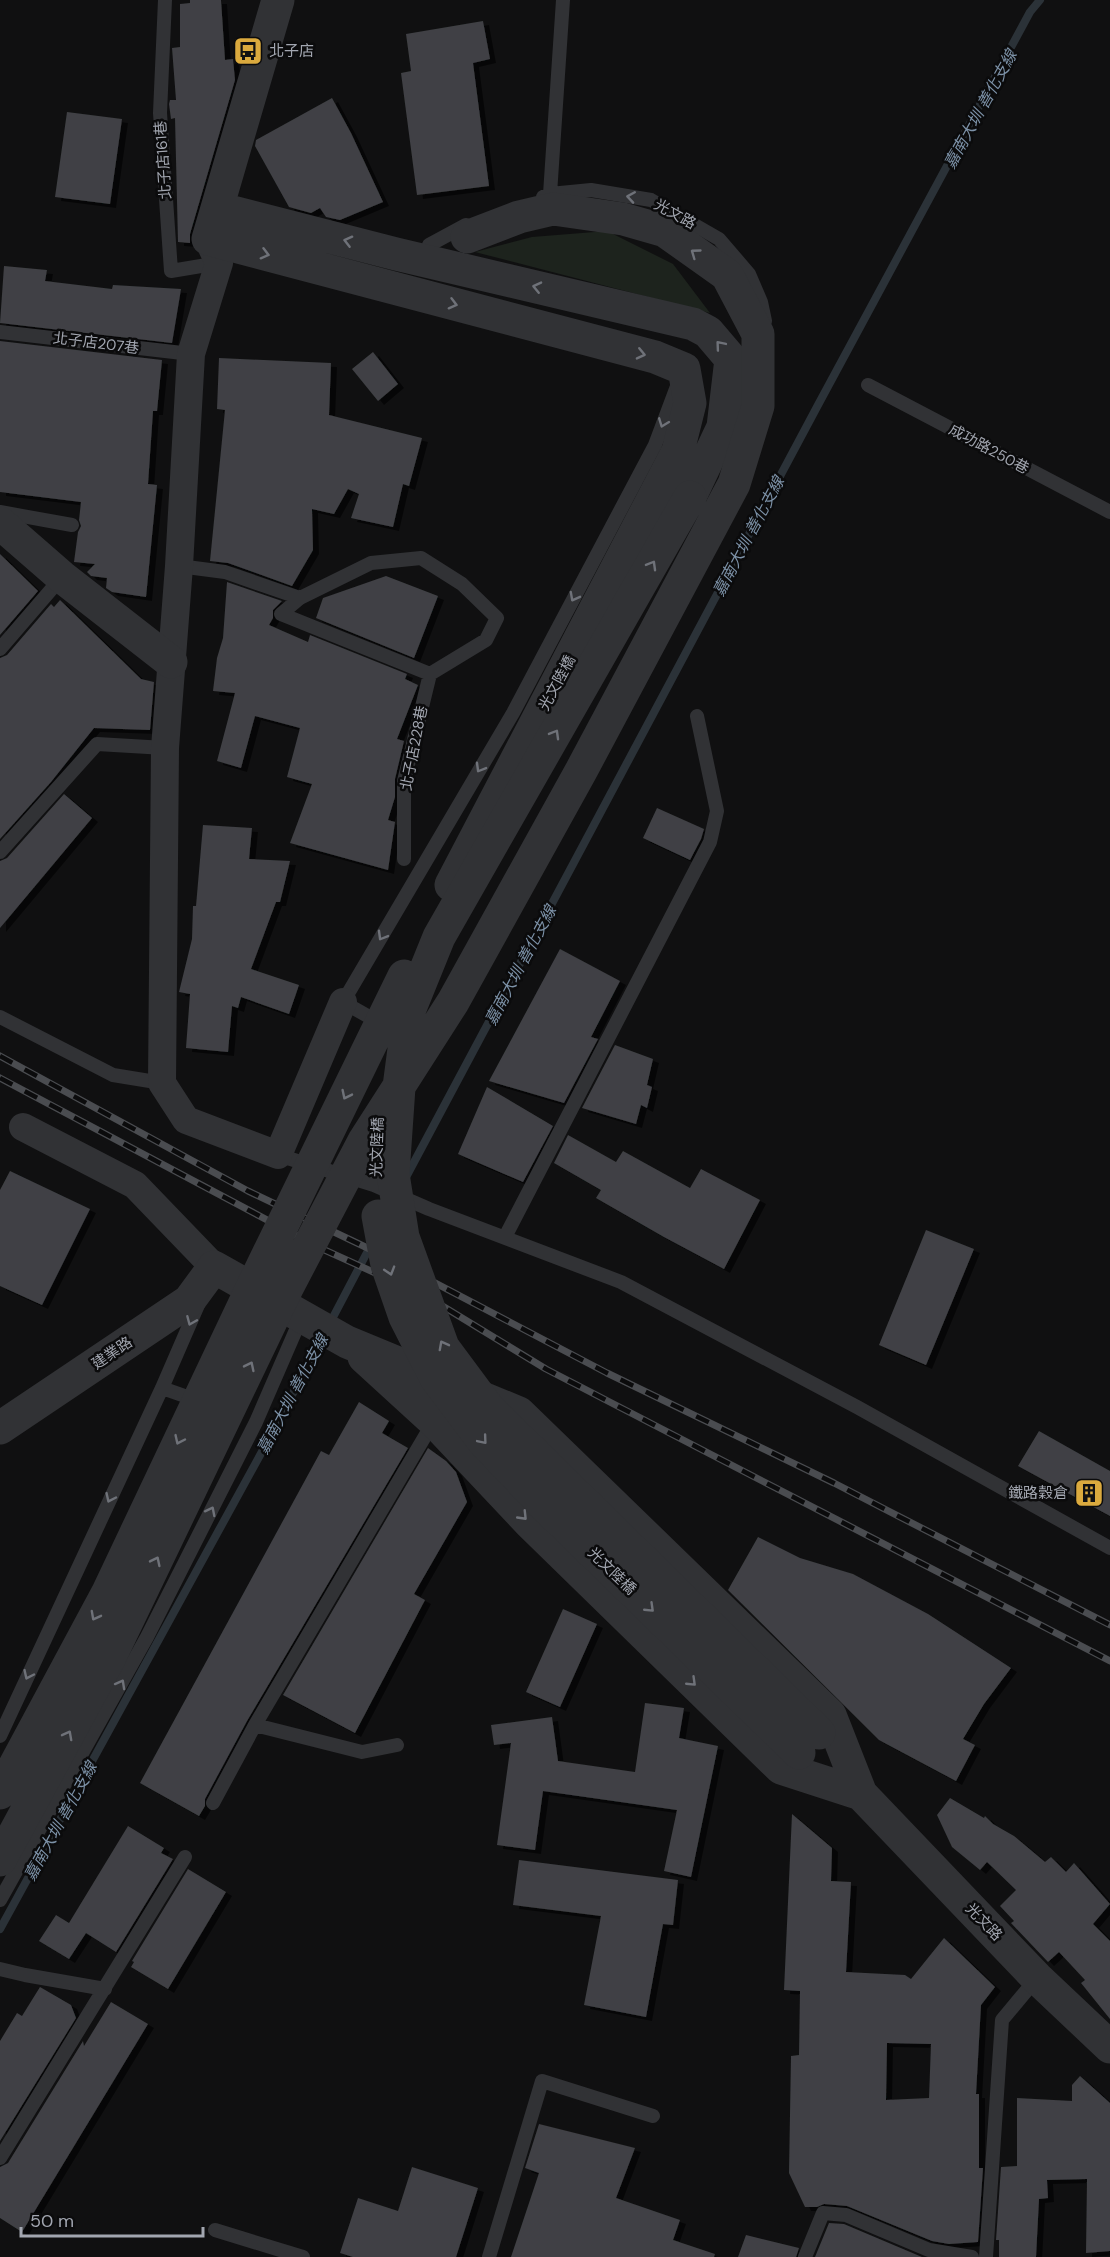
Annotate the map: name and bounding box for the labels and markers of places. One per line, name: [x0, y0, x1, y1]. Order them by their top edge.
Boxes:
bus stop icon: 北子店: [232, 35, 264, 67]
place label: 北子店: [269, 41, 314, 61]
building icon: 鐵路穀倉: [1073, 1477, 1105, 1509]
place label: 鐵路穀倉: [1008, 1483, 1068, 1503]

